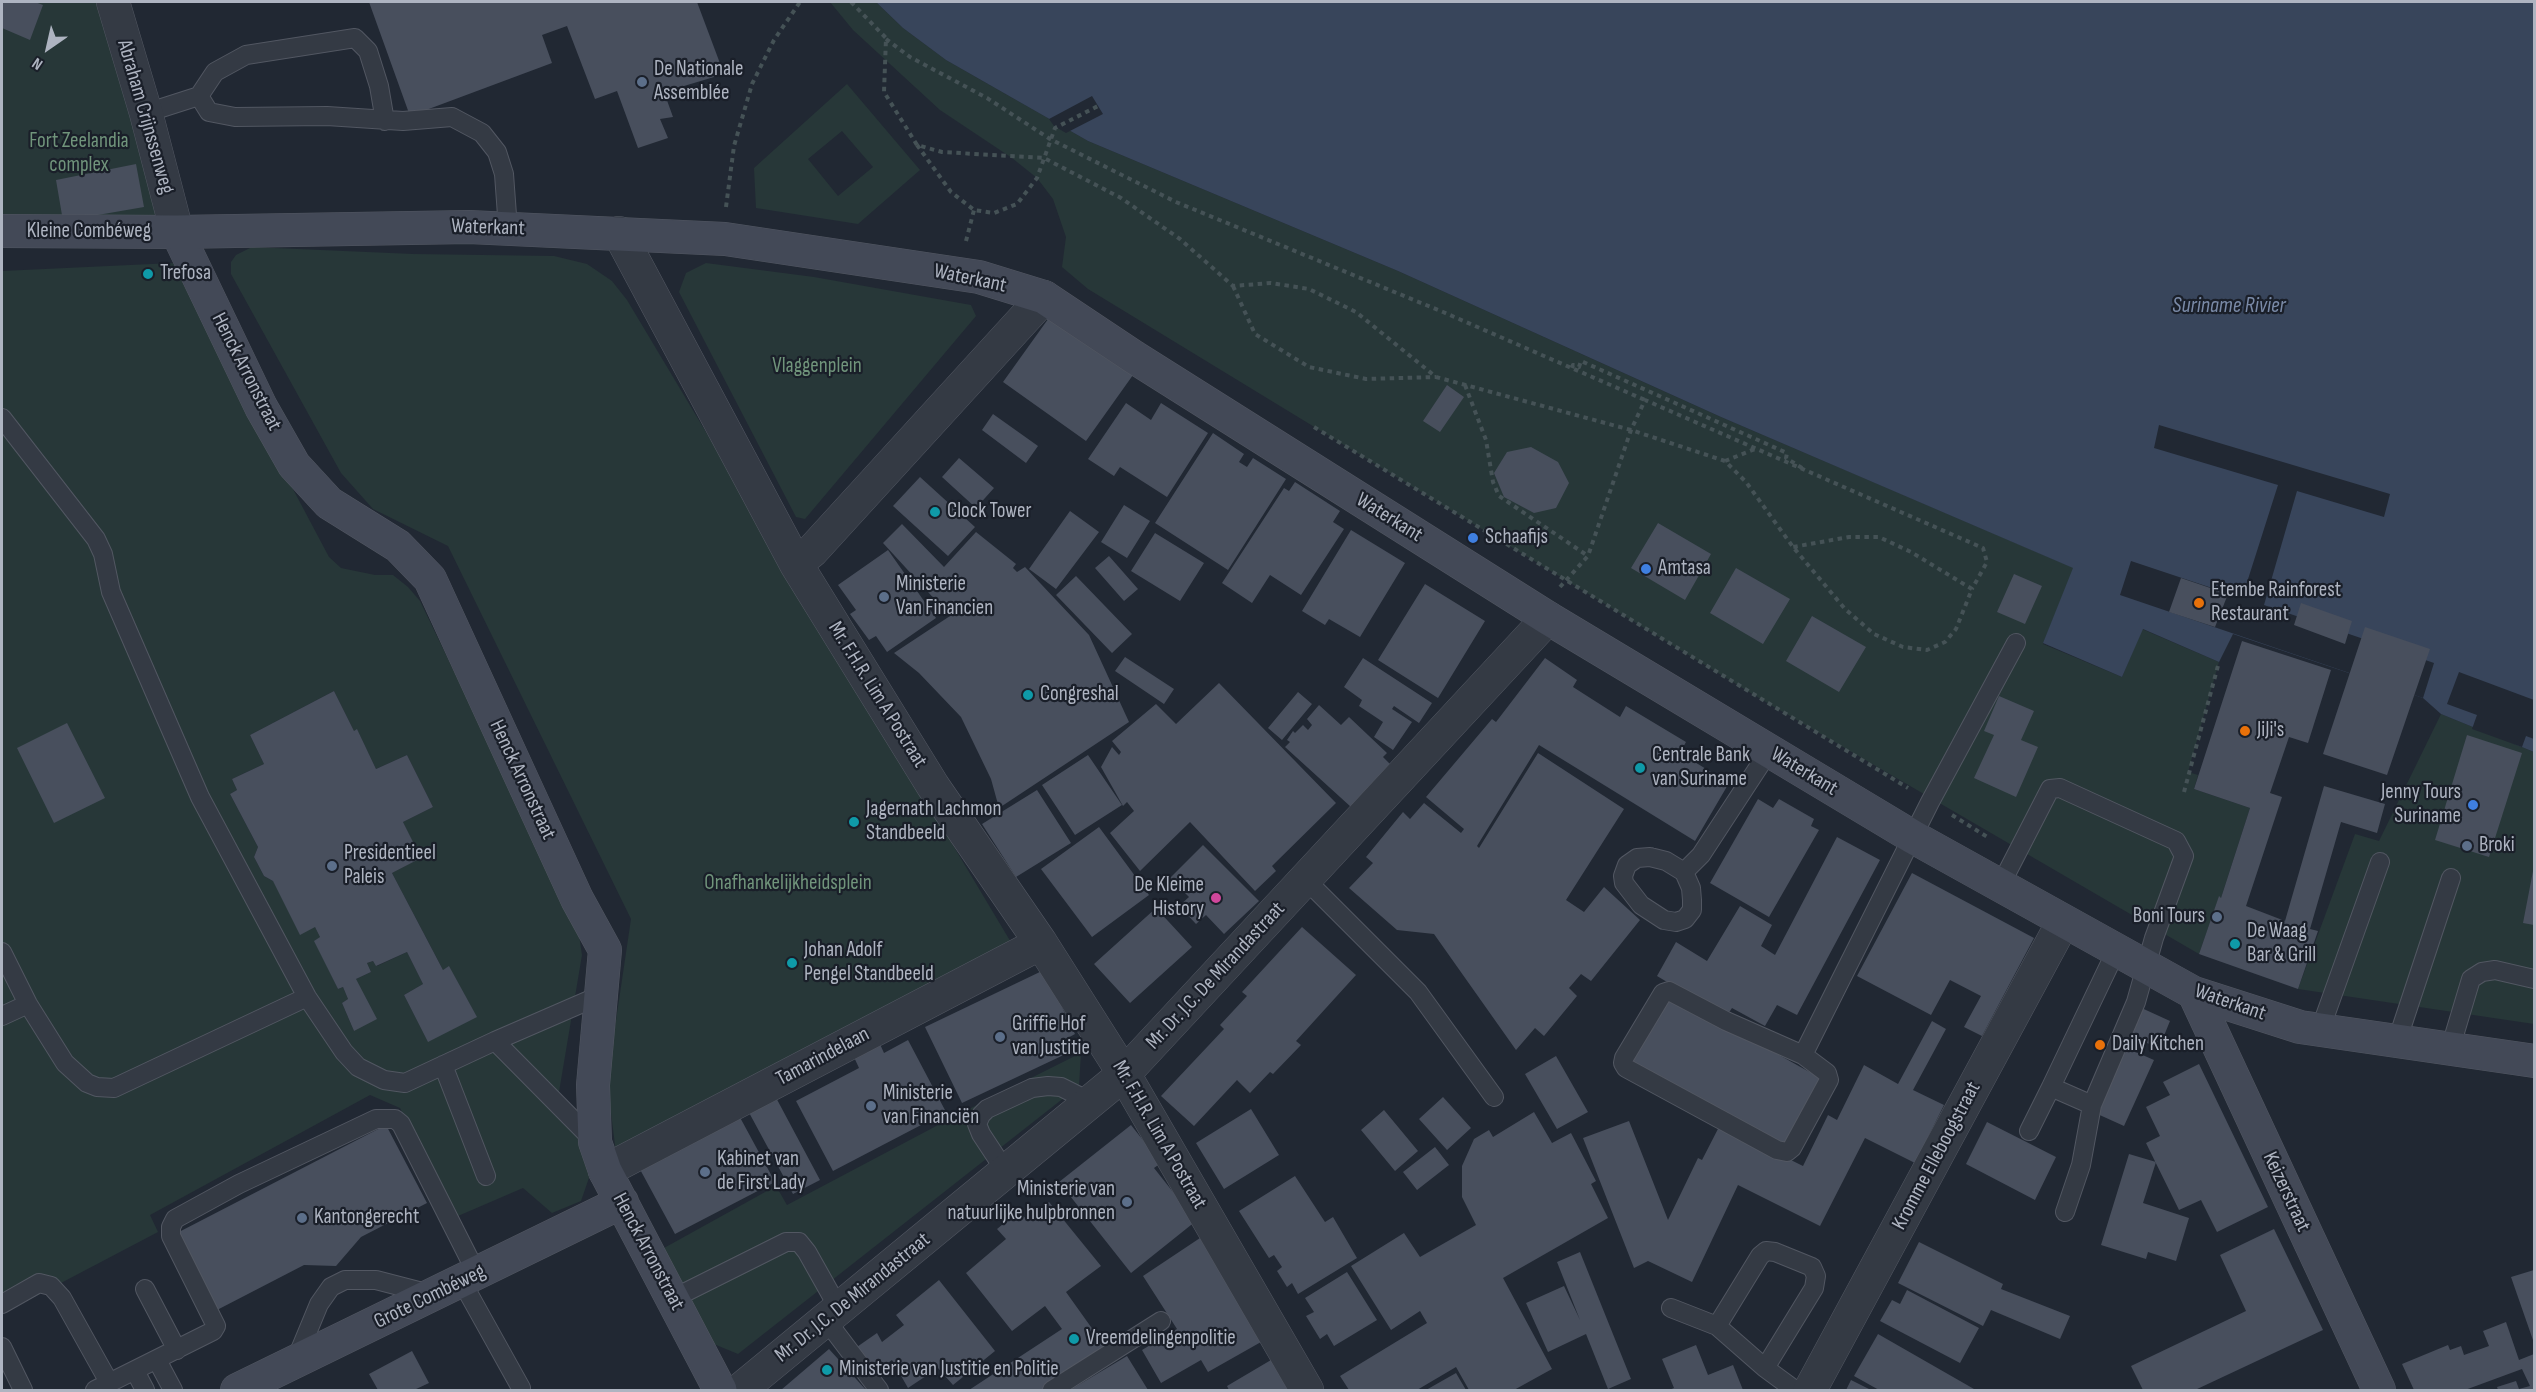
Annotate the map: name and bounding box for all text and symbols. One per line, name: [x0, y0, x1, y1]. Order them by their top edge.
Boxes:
north arrow: [18, 18, 78, 78]
street label: Abraham Crijnssenweg: [111, 37, 179, 197]
text: N: [29, 53, 47, 74]
place label: De Nationale Assemblée: [654, 57, 743, 107]
marker: De Nationale Assemblée: [635, 75, 649, 89]
park label: Fort Zeelandia complex: [29, 129, 129, 179]
street label: Waterkant: [451, 214, 525, 242]
street label: Kleine Combéweg: [27, 219, 151, 245]
street label: Waterkant: [931, 259, 1009, 299]
place label: Trefosa: [160, 261, 211, 287]
marker: Trefosa: [141, 267, 155, 281]
water label: Suriname Rivier: [2172, 293, 2286, 319]
street label: Henck Arronstraat: [206, 309, 286, 435]
park label: Vlaggenplein: [772, 354, 862, 380]
street label: Waterkant: [1351, 488, 1427, 548]
place label: Clock Tower: [947, 499, 1032, 525]
marker: Clock Tower: [928, 505, 942, 519]
place label: Schaafijs: [1485, 525, 1548, 551]
marker: Schaafijs: [1466, 531, 1480, 545]
place label: Amtasa: [1658, 556, 1711, 582]
marker: Amtasa: [1639, 562, 1653, 576]
place label: Ministerie Van Financien: [896, 572, 993, 622]
place label: Etembe Rainforest Restaurant: [2211, 578, 2341, 628]
marker: Ministerie Van Financien: [877, 590, 891, 604]
marker: Etembe Rainforest Restaurant: [2192, 596, 2206, 610]
street label: Mr. F.H.R. Lim A Postraat: [822, 617, 932, 773]
place label: Congreshal: [1040, 682, 1119, 708]
marker: Congreshal: [1021, 688, 1035, 702]
street label: Henck Arronstraat: [483, 716, 561, 844]
place label: JiJi's: [2257, 718, 2284, 744]
marker: JiJi's: [2238, 724, 2252, 738]
street label: Waterkant: [1766, 742, 1842, 802]
place label: Centrale Bank van Suriname: [1652, 743, 1750, 793]
marker: Centrale Bank van Suriname: [1633, 761, 1647, 775]
place label: Jenny Tours Suriname: [2381, 780, 2461, 830]
place label: Jagernath Lachmon Standbeeld: [866, 797, 1001, 847]
marker: Jenny Tours Suriname: [2466, 798, 2480, 812]
marker: Jagernath Lachmon Standbeeld: [847, 815, 861, 829]
place label: Broki: [2479, 833, 2515, 859]
marker: Broki: [2460, 839, 2474, 853]
place label: Presidentieel Paleis: [344, 841, 436, 891]
marker: Presidentieel Paleis: [325, 859, 339, 873]
park label: Onafhankelijkheidsplein: [704, 871, 872, 897]
place label: De Kleime History: [1134, 873, 1204, 923]
marker: De Kleime History: [1209, 891, 1223, 905]
street label: Mr. Dr. J.C. De Mirandastraat: [1141, 897, 1291, 1055]
place label: Boni Tours: [2133, 904, 2205, 930]
marker: Boni Tours: [2210, 910, 2224, 924]
place label: De Waag Bar & Grill: [2247, 919, 2316, 969]
marker: De Waag Bar & Grill: [2228, 937, 2242, 951]
place label: Johan Adolf Pengel Standbeeld: [804, 938, 934, 988]
marker: Johan Adolf Pengel Standbeeld: [785, 956, 799, 970]
street label: Waterkant: [2191, 979, 2269, 1027]
place label: Griffie Hof van Justitie: [1012, 1012, 1090, 1062]
street label: Tamarindelaan: [772, 1022, 874, 1092]
marker: Griffie Hof van Justitie: [993, 1030, 1007, 1044]
place label: Daily Kitchen: [2112, 1032, 2204, 1058]
marker: Daily Kitchen: [2093, 1038, 2107, 1052]
street label: Mr. F.H.R. Lim A Postraat: [1106, 1056, 1212, 1214]
street label: Kromme Elleboogstraat: [1887, 1078, 1987, 1234]
place label: Ministerie van Financiën: [883, 1081, 979, 1131]
marker: Ministerie van Financiën: [864, 1099, 878, 1113]
place label: Kabinet van de First Lady: [717, 1147, 805, 1197]
street label: Keizerstraat: [2257, 1148, 2315, 1236]
marker: Kabinet van de First Lady: [698, 1165, 712, 1179]
place label: Ministerie van natuurlijke hulpbronnen: [948, 1177, 1115, 1227]
street label: Henck Arronstraat: [607, 1189, 689, 1315]
marker: Ministerie van natuurlijke hulpbronnen: [1120, 1195, 1134, 1209]
place label: Kantongerecht: [314, 1205, 419, 1231]
marker: Kantongerecht: [295, 1211, 309, 1225]
street label: Mr. Dr. J.C. De Mirandastraat: [770, 1228, 936, 1368]
street label: Grote Combéweg: [370, 1259, 490, 1335]
place label: Vreemdelingenpolitie: [1086, 1326, 1236, 1352]
marker: Vreemdelingenpolitie: [1067, 1332, 1081, 1346]
place label: Ministerie van Justitie en Politie: [839, 1357, 1059, 1383]
marker: Ministerie van Justitie en Politie: [820, 1363, 834, 1377]

